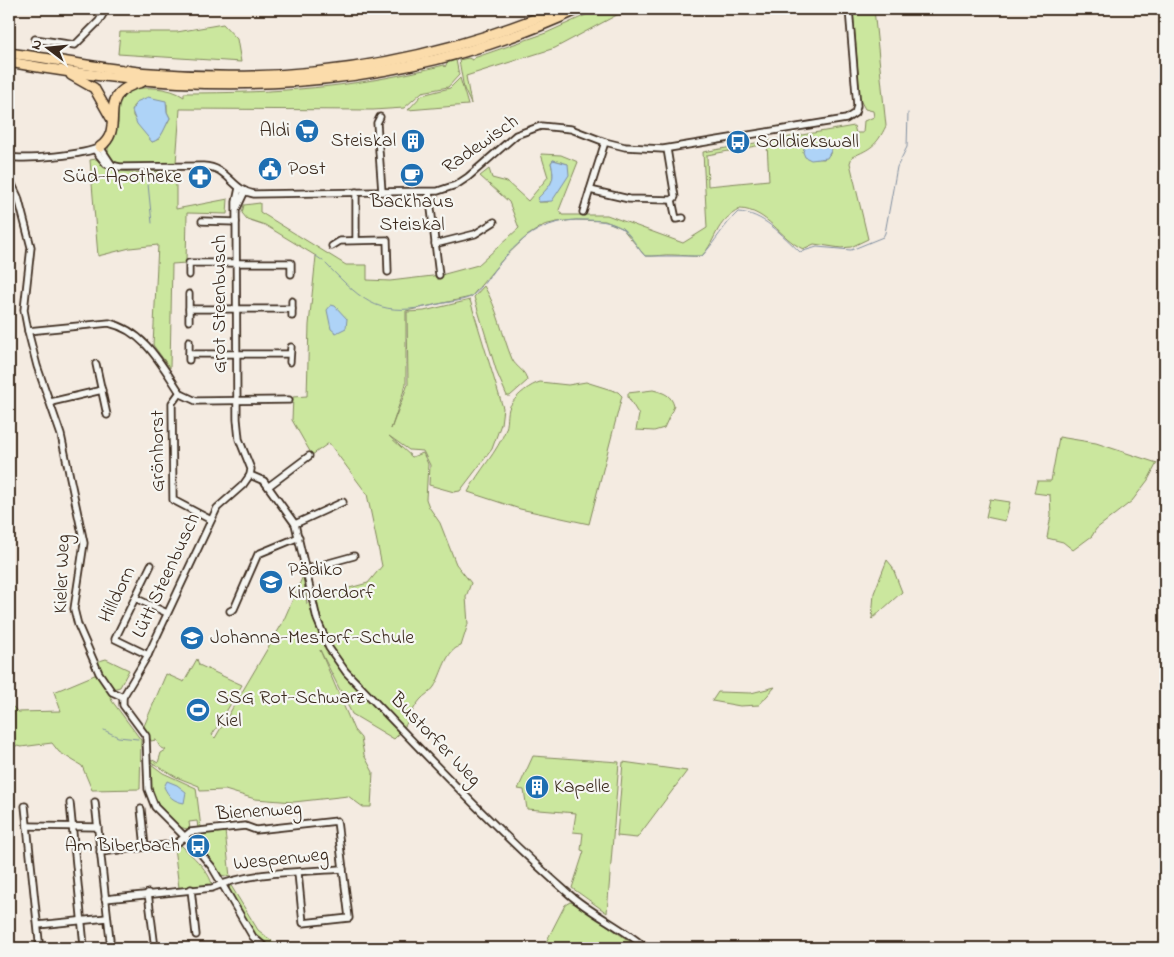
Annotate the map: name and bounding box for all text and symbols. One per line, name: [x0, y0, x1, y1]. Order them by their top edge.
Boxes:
north arrow: [22, 22, 72, 72]
text: N: [26, 37, 48, 52]
street label: Radewisch: [437, 108, 525, 182]
place label: Aldi: [259, 117, 290, 146]
supermarket icon: Aldi: [294, 118, 320, 144]
place label: Steiskal: [331, 127, 396, 156]
building icon: Steiskal: [400, 128, 426, 154]
place label: Solldiekswall: [756, 128, 859, 157]
bus stop icon: Solldiekswall: [725, 129, 751, 155]
place label: Post: [288, 155, 326, 184]
public building icon: Post: [257, 156, 283, 182]
cafe icon: Backhaus Steiskal: [399, 162, 425, 188]
place label: Süd-Apotheke: [63, 163, 182, 192]
pharmacy icon: Süd-Apotheke: [187, 164, 213, 190]
place label: Backhaus Steiskal: [369, 188, 454, 240]
street label: Grot Steenbusch: [206, 235, 235, 373]
street label: Grönhorst: [144, 410, 173, 492]
street label: Lütt Steenbusch: [125, 509, 209, 643]
street label: Kieler Weg: [47, 534, 80, 614]
place label: Pädiko Kinderdorf: [288, 556, 375, 608]
street label: Hilldorn: [92, 562, 144, 628]
school or university icon: Pädiko Kinderdorf: [258, 569, 284, 595]
place label: Johanna-Mestorf-Schule: [210, 624, 414, 653]
school or university icon: Johanna-Mestorf-Schule: [179, 625, 205, 651]
place label: SSG Rot-Schwarz Kiel: [216, 684, 365, 736]
street label: Bustorfer Weg: [381, 686, 488, 794]
sports icon: SSG Rot-Schwarz Kiel: [185, 697, 211, 723]
place label: Kapelle: [554, 773, 610, 802]
building icon: Kapelle: [524, 774, 550, 800]
street label: Bienenweg: [214, 795, 303, 831]
place label: Am Biberbach: [65, 832, 180, 861]
bus stop icon: Am Biberbach: [185, 833, 211, 859]
street label: Wespenweg: [232, 841, 330, 880]

